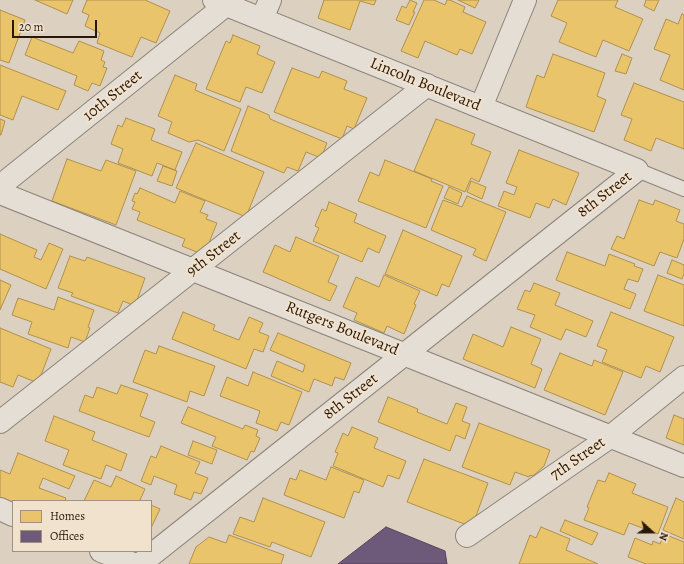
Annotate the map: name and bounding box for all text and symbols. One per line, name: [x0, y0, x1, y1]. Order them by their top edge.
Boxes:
scale bar: [14, 12, 99, 38]
text: 20 m: [19, 19, 43, 35]
street label: Lincoln Boulevard: [367, 54, 483, 116]
street label: 10th Street: [80, 66, 146, 126]
street label: 8th Street: [574, 168, 636, 222]
street label: 9th Street: [183, 227, 245, 281]
street label: Rutgers Boulevard: [283, 298, 401, 360]
street label: 8th Street: [320, 370, 382, 424]
street label: 7th Street: [547, 433, 609, 485]
legend: [12, 500, 152, 552]
text: Homes: [50, 508, 85, 524]
north arrow: [632, 512, 672, 552]
text: Offices: [50, 528, 84, 544]
text: N: [655, 530, 672, 543]

